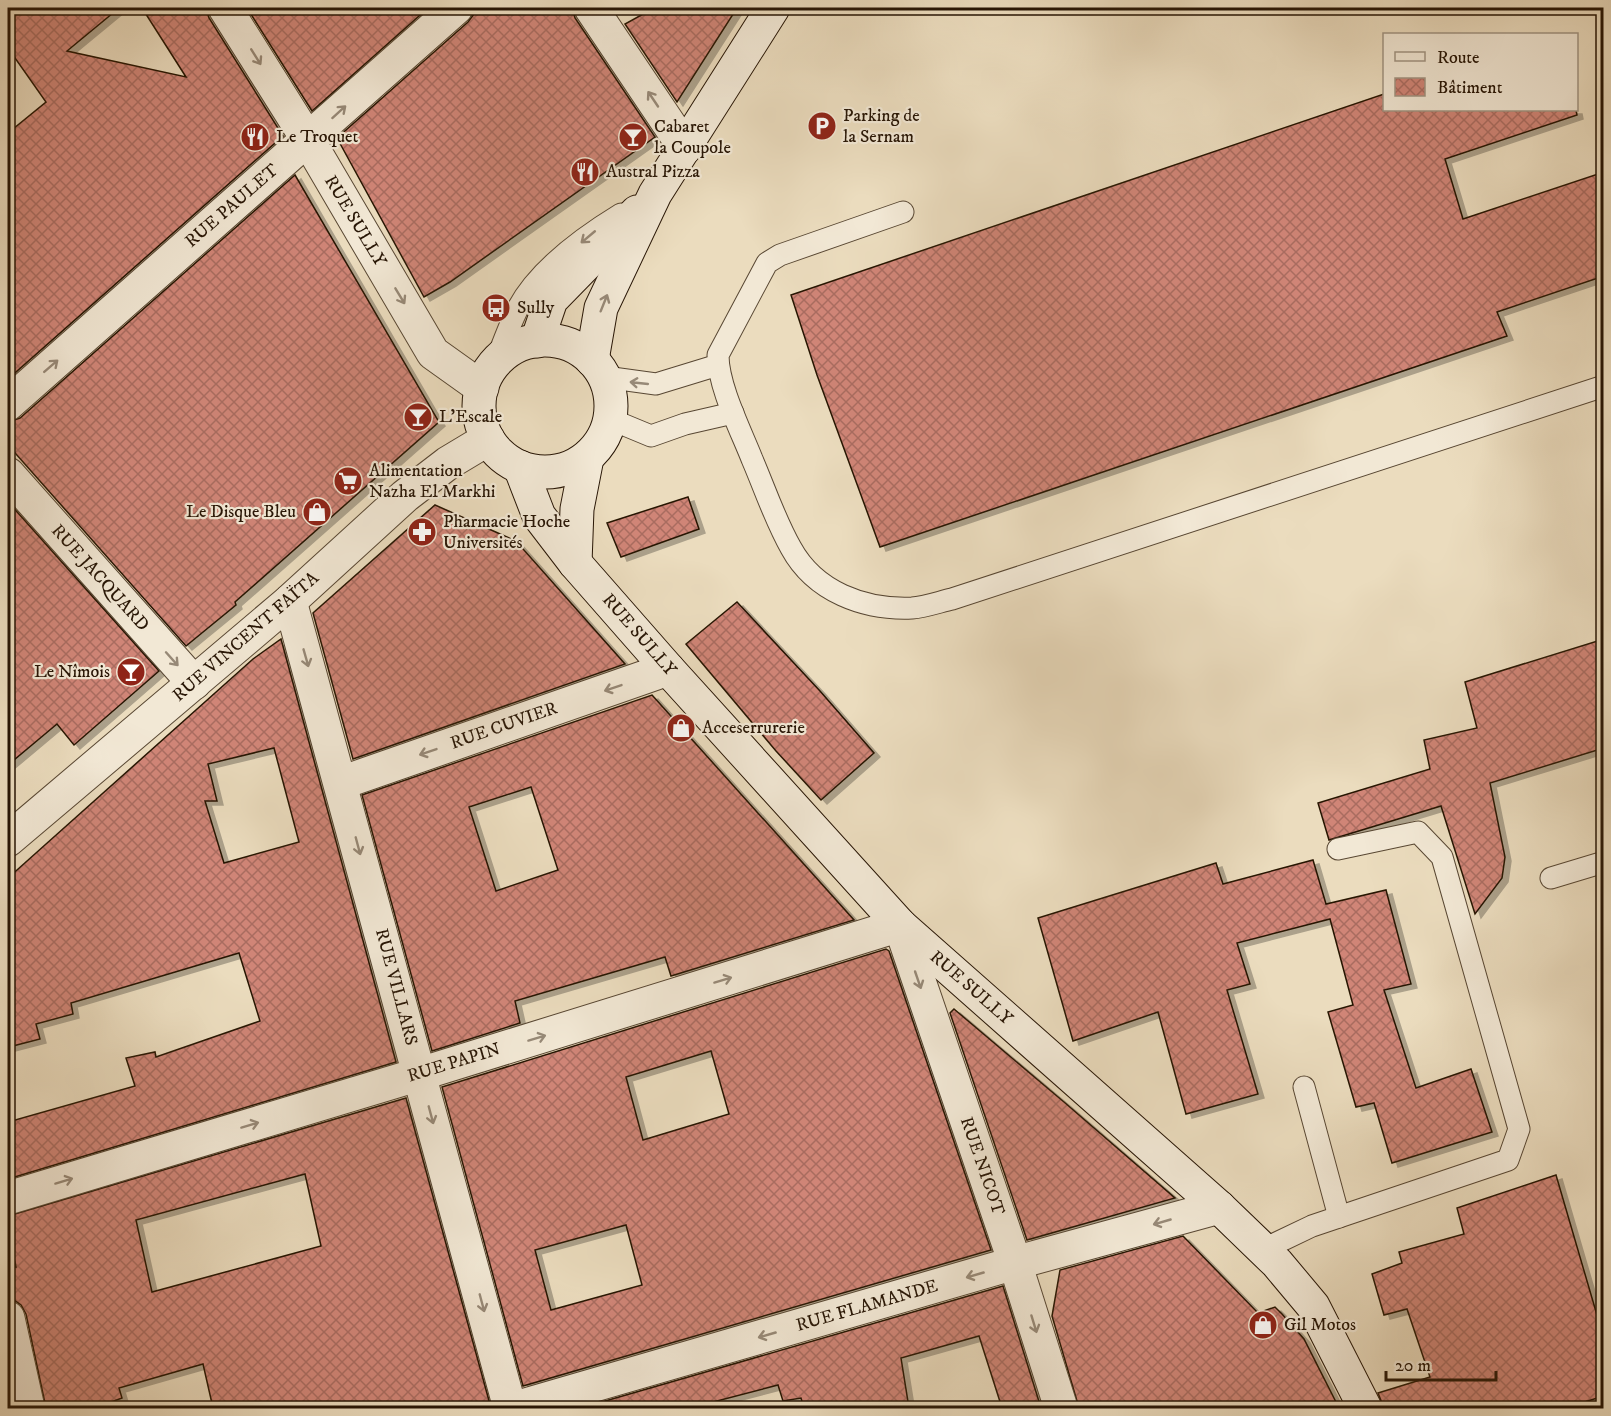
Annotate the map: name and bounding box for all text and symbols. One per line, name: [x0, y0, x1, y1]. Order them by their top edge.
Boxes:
legend: [1383, 33, 1578, 111]
text: Route: [1437, 47, 1480, 69]
one-way arrow: [250, 48, 262, 65]
text: Bâtiment: [1437, 77, 1503, 99]
one-way arrow: [647, 92, 659, 108]
one-way arrow: [332, 105, 347, 119]
place label: Parking de la Sernam: [843, 105, 920, 148]
parking icon: Parking de la Sernam: [806, 110, 838, 142]
place label: Cabaret la Coupole: [654, 116, 731, 159]
restaurant icon: Le Troquet: [239, 121, 271, 153]
bar icon: Cabaret la Coupole: [617, 121, 649, 153]
place label: Le Troquet: [276, 126, 359, 148]
restaurant icon: Austral Pizza: [569, 156, 601, 188]
street label: RUE PAULET: [181, 159, 283, 253]
place label: Austral Pizza: [606, 161, 700, 183]
street label: RUE SULLY: [319, 171, 391, 271]
one-way arrow: [580, 230, 596, 243]
one-way arrow: [394, 287, 406, 304]
bus stop icon: Sully: [480, 292, 512, 324]
one-way arrow: [599, 294, 610, 313]
place label: Sully: [517, 297, 555, 319]
one-way arrow: [43, 359, 59, 373]
one-way arrow: [630, 377, 650, 388]
bar icon: L'Escale: [402, 401, 434, 433]
place label: L'Escale: [439, 406, 502, 428]
place label: Alimentation Nazha El Markhi: [369, 460, 495, 503]
supermarket icon: Alimentation Nazha El Markhi: [332, 465, 364, 497]
shop icon: Le Disque Bleu: [301, 496, 333, 528]
place label: Le Disque Bleu: [186, 501, 296, 523]
place label: Pharmacie Hoche Universités: [443, 511, 570, 554]
pharmacy icon: Pharmacie Hoche Universités: [406, 516, 438, 548]
street label: RUE JACQUARD: [46, 520, 154, 636]
street label: RUE VINCENT FAÏTA: [168, 567, 324, 707]
street label: RUE SULLY: [597, 589, 681, 681]
one-way arrow: [301, 648, 312, 667]
one-way arrow: [165, 651, 179, 666]
bar icon: Le Nîmois: [115, 656, 147, 688]
place label: Le Nîmois: [34, 661, 110, 683]
one-way arrow: [604, 684, 623, 695]
street label: RUE CUVIER: [448, 697, 560, 755]
shop icon: Acceserrurerie: [665, 712, 697, 744]
place label: Acceserrurerie: [702, 717, 805, 739]
one-way arrow: [419, 748, 438, 759]
one-way arrow: [353, 836, 364, 855]
street label: RUE VILLARS: [370, 926, 422, 1048]
street label: RUE SULLY: [925, 946, 1017, 1030]
one-way arrow: [914, 970, 925, 989]
one-way arrow: [713, 973, 732, 984]
one-way arrow: [527, 1031, 546, 1042]
street label: RUE PAPIN: [405, 1038, 503, 1088]
one-way arrow: [426, 1105, 437, 1124]
street label: RUE NICOT: [955, 1114, 1009, 1218]
one-way arrow: [240, 1119, 259, 1130]
one-way arrow: [54, 1175, 73, 1186]
one-way arrow: [1153, 1217, 1172, 1228]
one-way arrow: [966, 1270, 985, 1281]
street label: RUE FLAMANDE: [794, 1275, 941, 1337]
one-way arrow: [476, 1293, 488, 1312]
shop icon: Gil Motos: [1247, 1309, 1279, 1341]
one-way arrow: [1029, 1314, 1040, 1333]
place label: Gil Motos: [1284, 1314, 1356, 1336]
one-way arrow: [758, 1330, 777, 1341]
scale bar: [1386, 1344, 1496, 1382]
text: 20 m: [1395, 1355, 1431, 1377]

